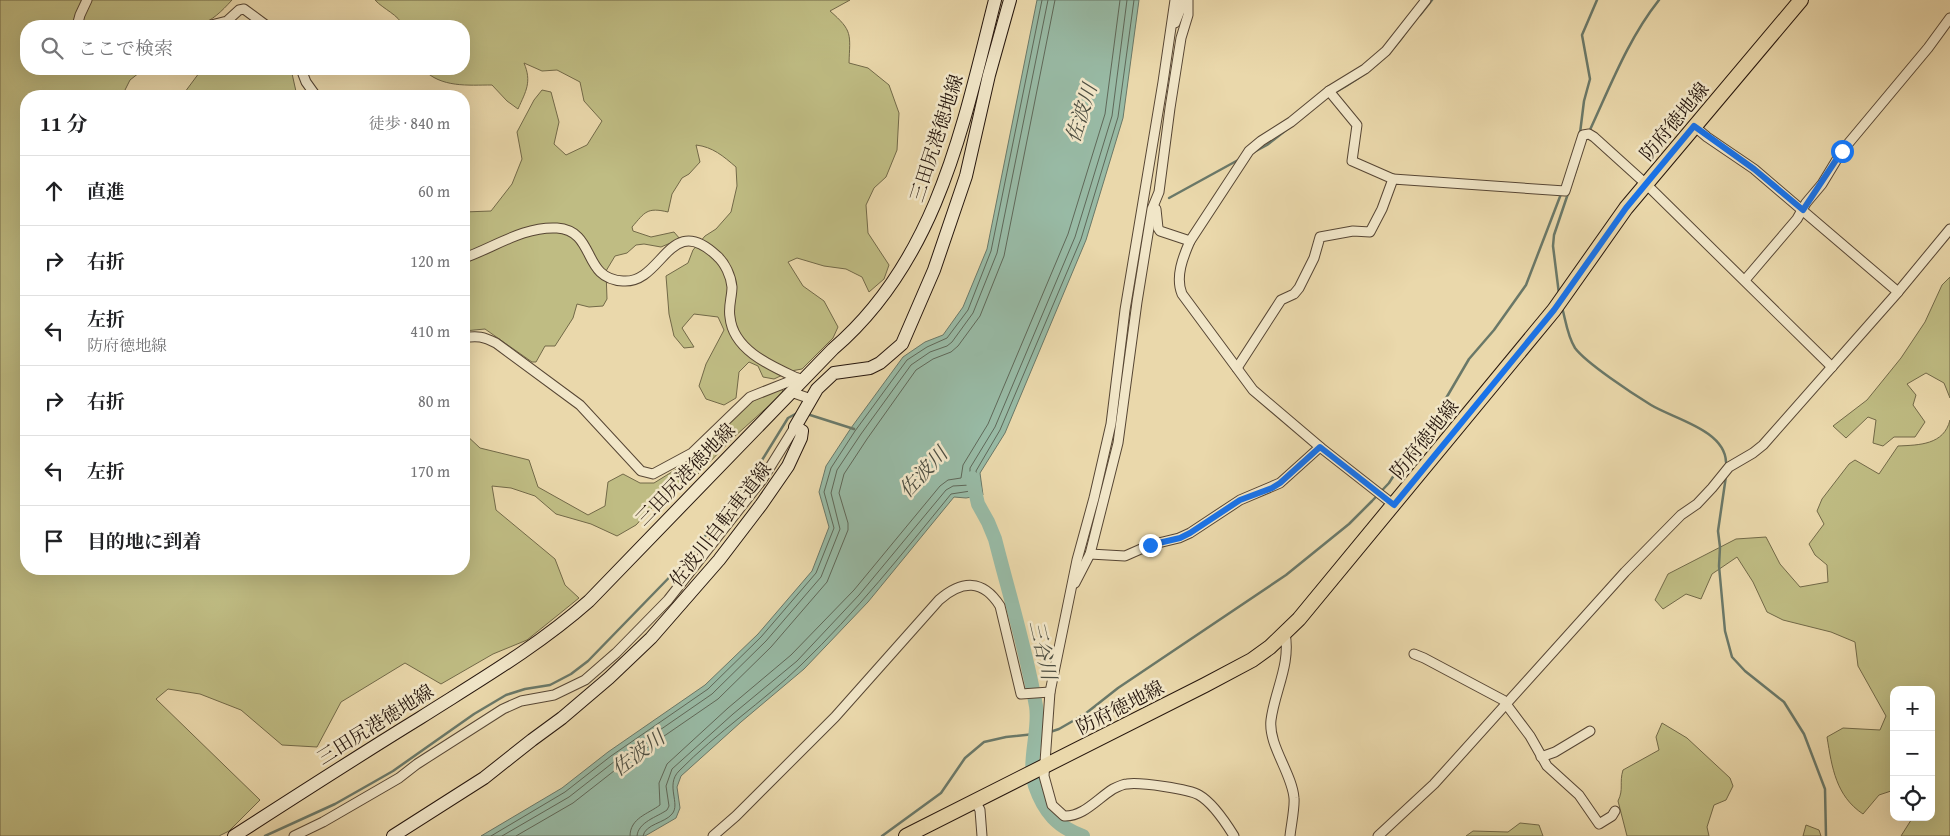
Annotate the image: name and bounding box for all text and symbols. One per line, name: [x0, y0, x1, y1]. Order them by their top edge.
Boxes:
search box: [20, 20, 470, 75]
icon: search: [38, 34, 66, 62]
text: ここで検索: [78, 34, 173, 62]
street label: 三田尻港徳地線: [902, 70, 970, 206]
street label: 防府徳地線: [1633, 76, 1715, 166]
water label: 佐波川: [1057, 78, 1104, 146]
text: 11 分: [40, 108, 87, 139]
text: 徒歩 · 840 m: [369, 111, 450, 135]
route start: [1831, 140, 1854, 163]
icon: ahead: [40, 177, 68, 205]
text: 直進: [87, 177, 125, 205]
text: 60 m: [418, 179, 450, 203]
icon: right: [40, 247, 68, 275]
text: 右折: [87, 247, 125, 275]
text: 120 m: [410, 249, 450, 273]
text: 左折: [87, 305, 125, 333]
icon: left: [40, 317, 68, 345]
text: 410 m: [410, 319, 450, 343]
text: 防府徳地線: [87, 333, 167, 357]
icon: right: [40, 387, 68, 415]
text: 右折: [87, 387, 125, 415]
text: 80 m: [418, 389, 450, 413]
street label: 防府徳地線: [1383, 393, 1465, 485]
street label: 三田尻港徳地線: [629, 416, 741, 532]
water label: 佐波川: [892, 438, 955, 503]
street label: 佐波川自転車道線: [662, 455, 778, 593]
icon: left: [40, 457, 68, 485]
text: 左折: [87, 457, 125, 485]
text: 170 m: [410, 459, 450, 483]
icon: arrive: [40, 527, 68, 555]
text: 目的地に到着: [87, 527, 201, 555]
route end: [1139, 534, 1162, 557]
water label: 三谷川: [1023, 617, 1065, 684]
street label: 防府徳地線: [1071, 673, 1169, 741]
street label: 三田尻港徳地線: [311, 677, 439, 771]
map controls: [1890, 686, 1935, 821]
button: +: [1890, 686, 1935, 731]
water label: 佐波川: [605, 722, 672, 782]
button: −: [1890, 731, 1935, 776]
button: locate: [1890, 776, 1935, 821]

